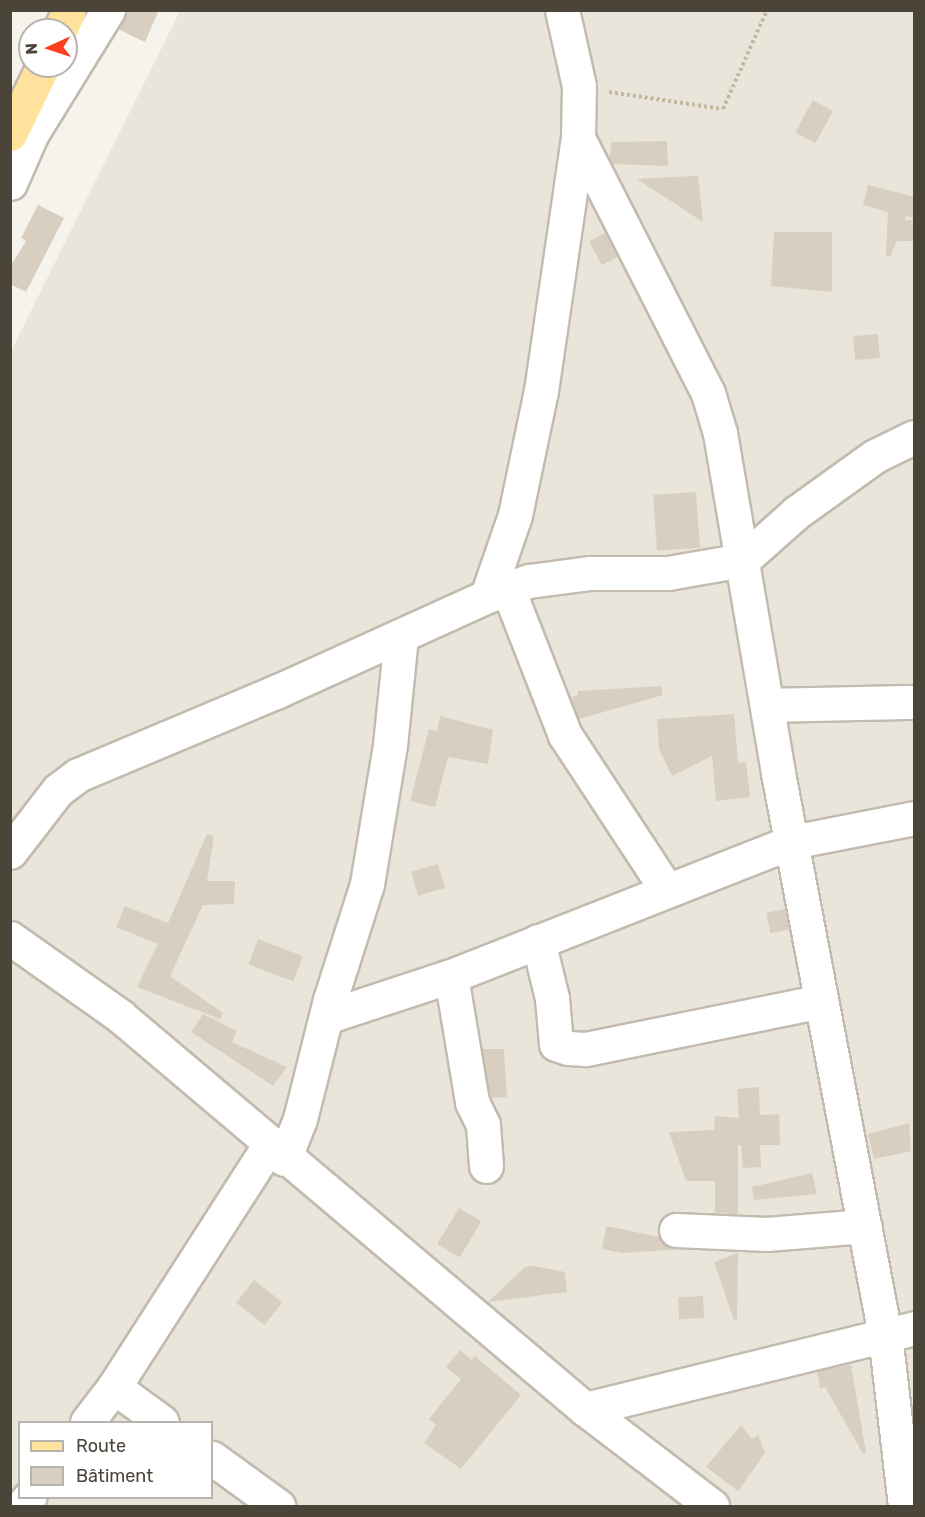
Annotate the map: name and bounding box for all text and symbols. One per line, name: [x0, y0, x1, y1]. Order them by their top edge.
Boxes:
north arrow: [18, 18, 78, 78]
text: N: [22, 43, 41, 55]
legend: [18, 1421, 213, 1499]
text: Route: [76, 1435, 126, 1457]
text: Bâtiment: [76, 1465, 153, 1487]

